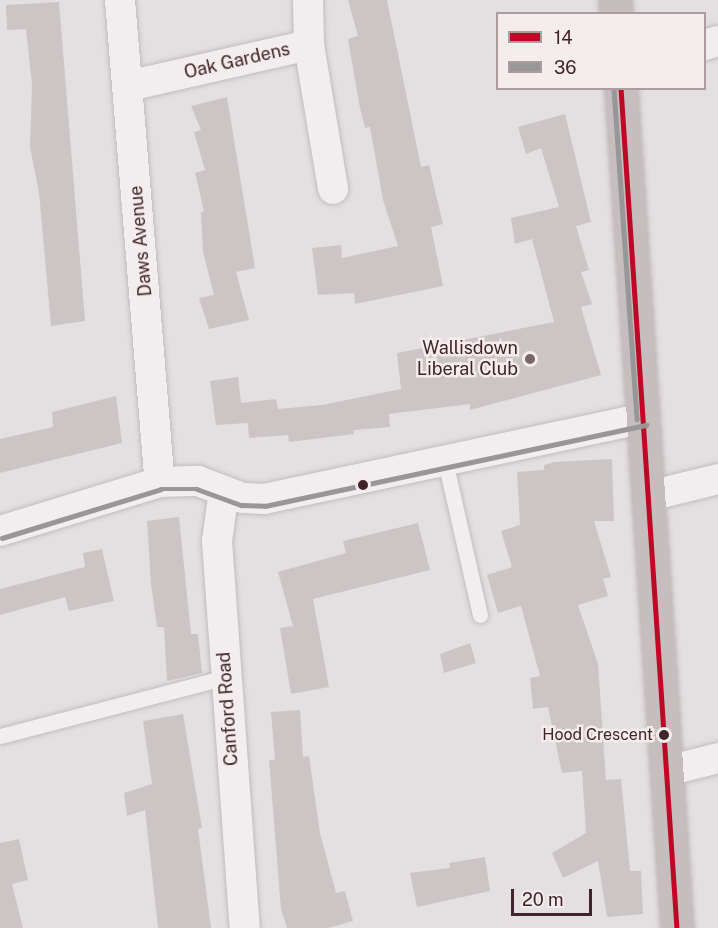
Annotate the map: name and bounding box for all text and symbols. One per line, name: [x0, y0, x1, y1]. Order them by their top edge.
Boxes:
legend: [496, 12, 706, 90]
text: 14: [554, 27, 573, 48]
street label: Oak Gardens: [182, 38, 292, 84]
text: 36: [554, 57, 576, 78]
street label: Daws Avenue: [125, 185, 157, 297]
place label: Wallisdown Liberal Club: [417, 338, 518, 380]
marker: Wallisdown Liberal Club: [523, 352, 537, 366]
unlabelled marker: [357, 479, 369, 491]
street label: Canford Road: [213, 651, 243, 767]
place label: Hood Crescent: [542, 725, 653, 745]
marker: Hood Crescent: [658, 729, 670, 741]
scale bar: [514, 877, 595, 915]
text: 20 m: [522, 889, 564, 910]

